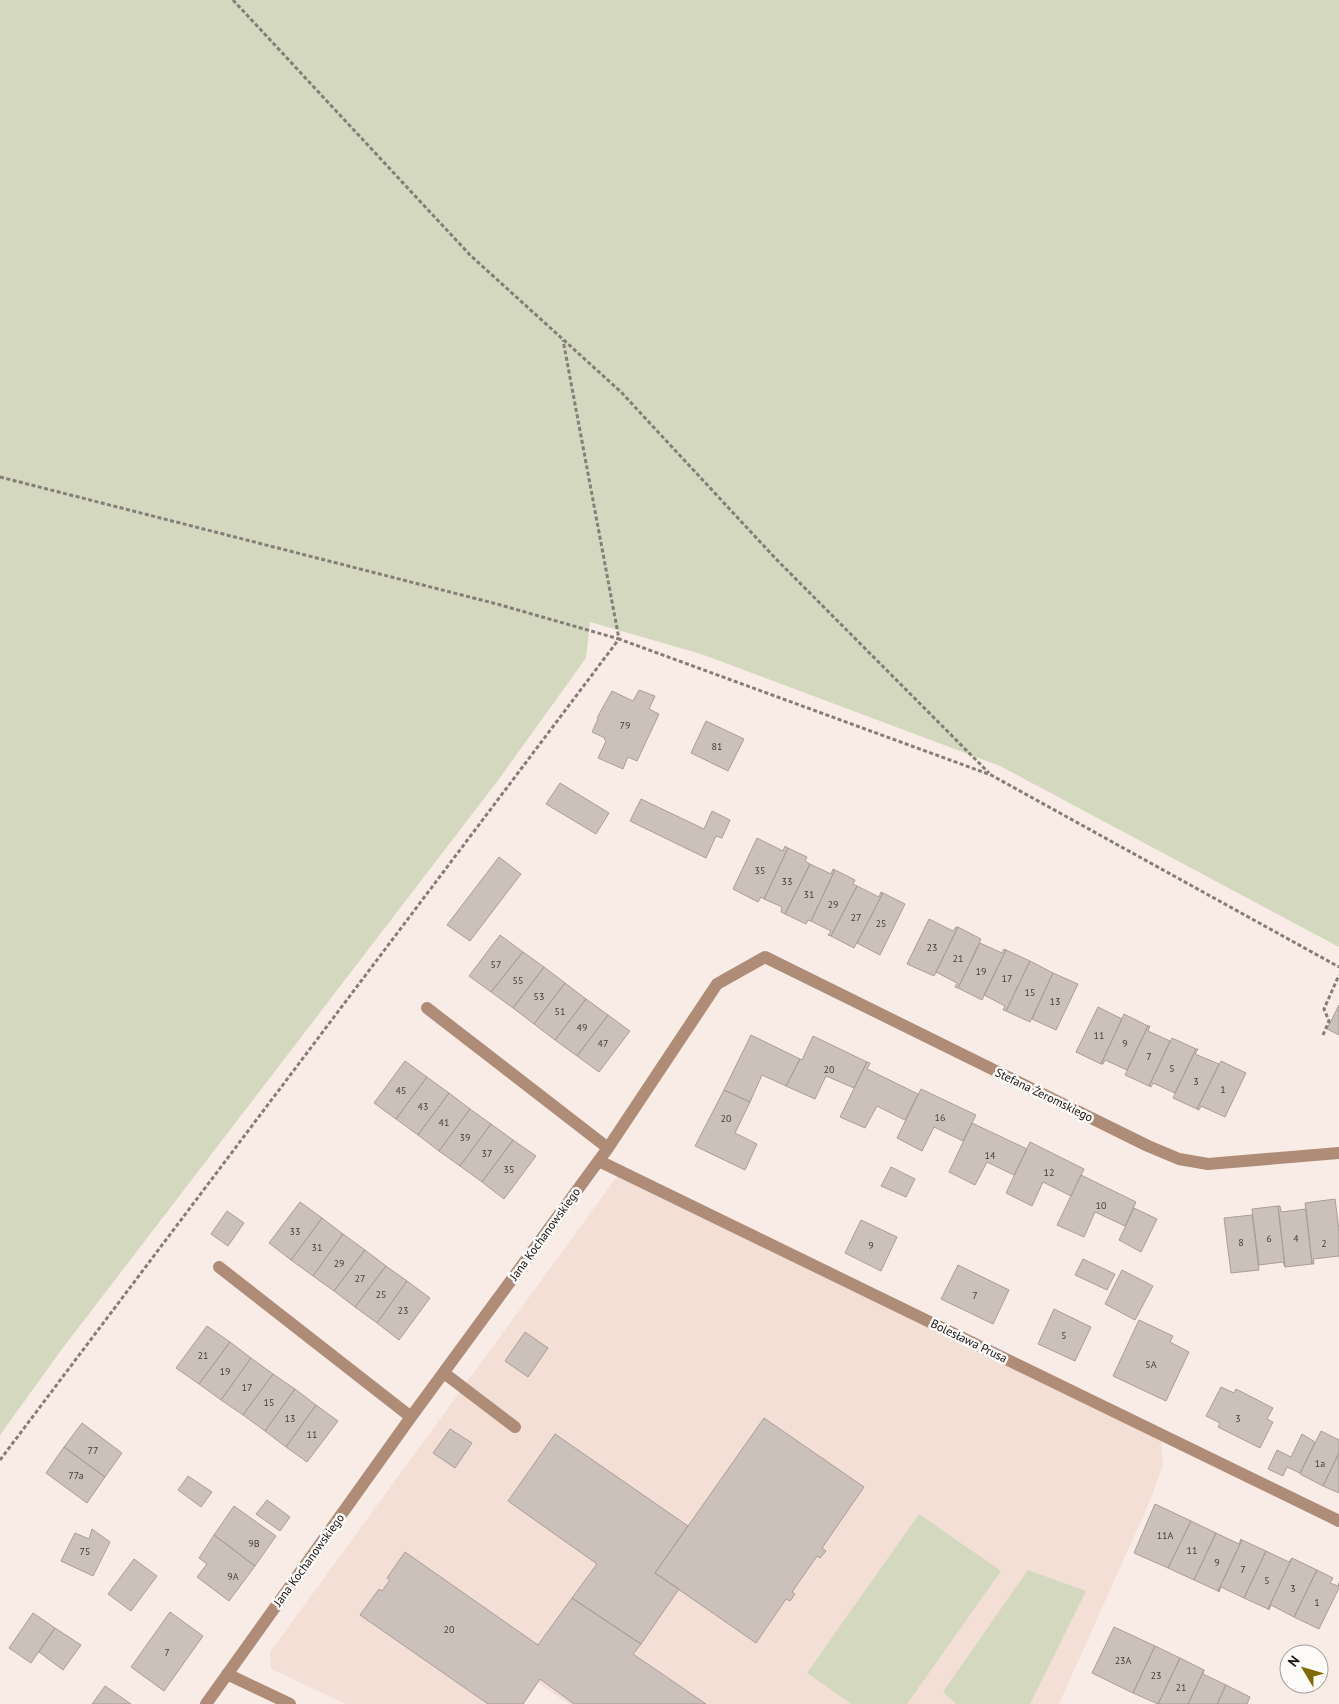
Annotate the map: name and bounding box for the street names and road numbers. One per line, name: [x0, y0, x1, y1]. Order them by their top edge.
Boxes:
street label: Stefana Żeromskiego: [993, 1064, 1095, 1125]
street label: Jana Kochanowskiego: [505, 1184, 583, 1284]
street label: Bolesława Prusa: [928, 1316, 1010, 1366]
street label: Jana Kochanowskiego: [269, 1510, 347, 1610]

